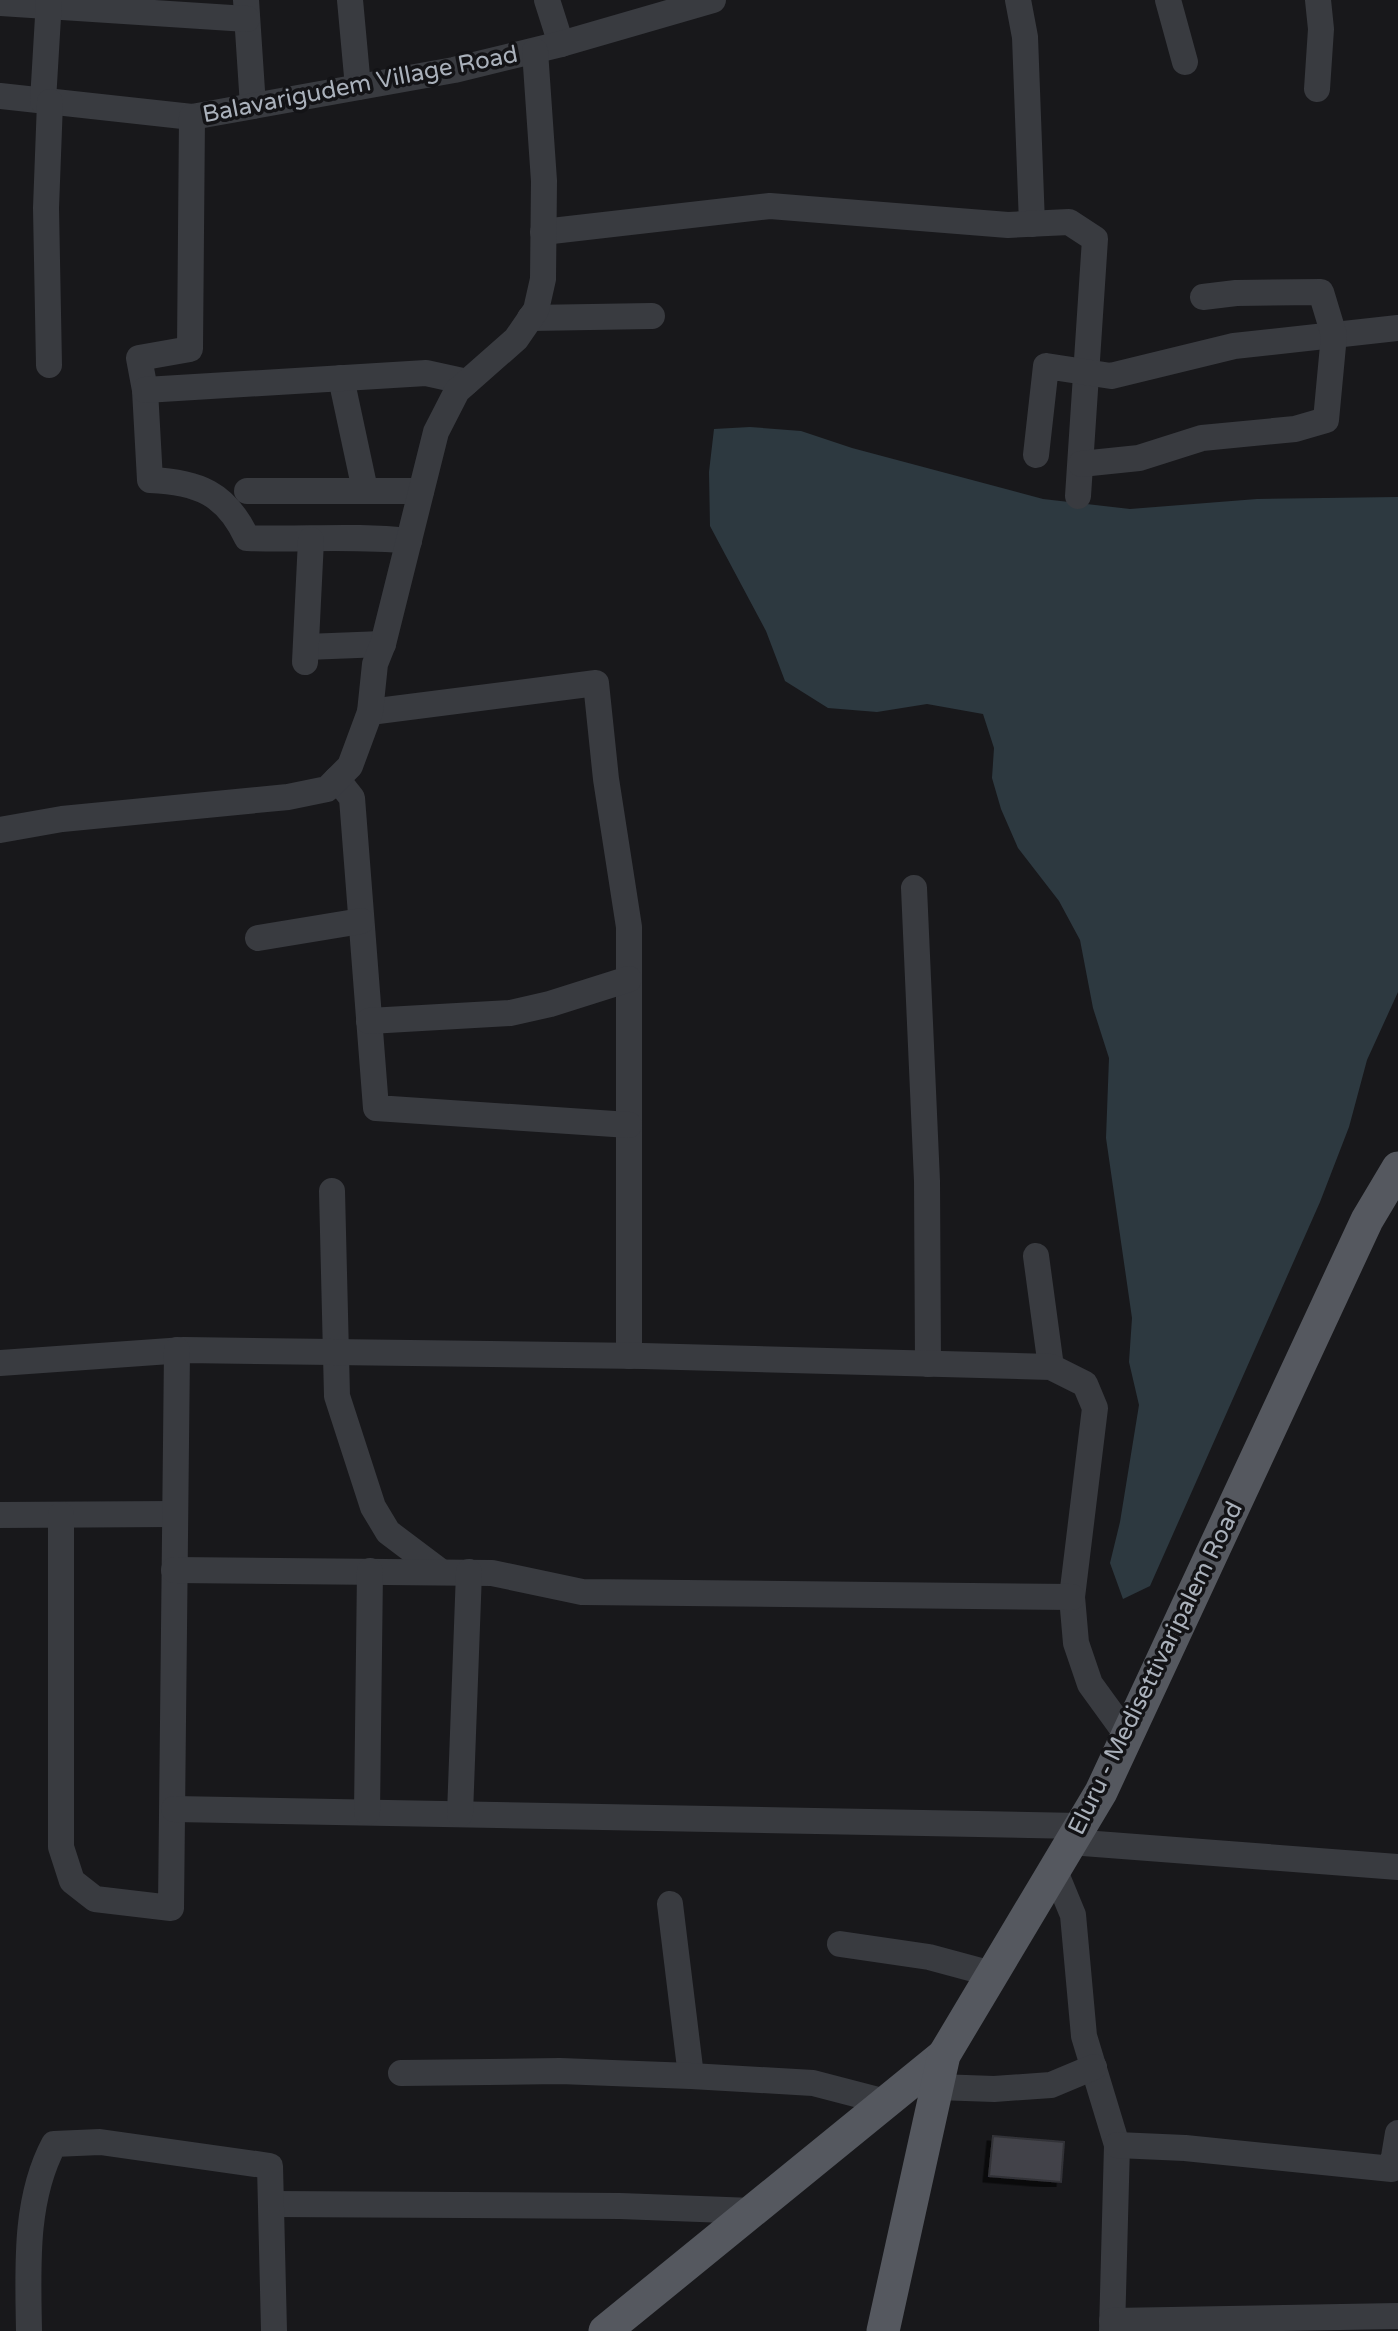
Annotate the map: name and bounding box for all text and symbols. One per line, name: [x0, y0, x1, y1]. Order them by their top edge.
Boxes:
street label: Balavarigudem Village Road: [200, 40, 520, 129]
street label: Eluru - Medisettivaripalem Road: [1062, 1497, 1249, 1839]

